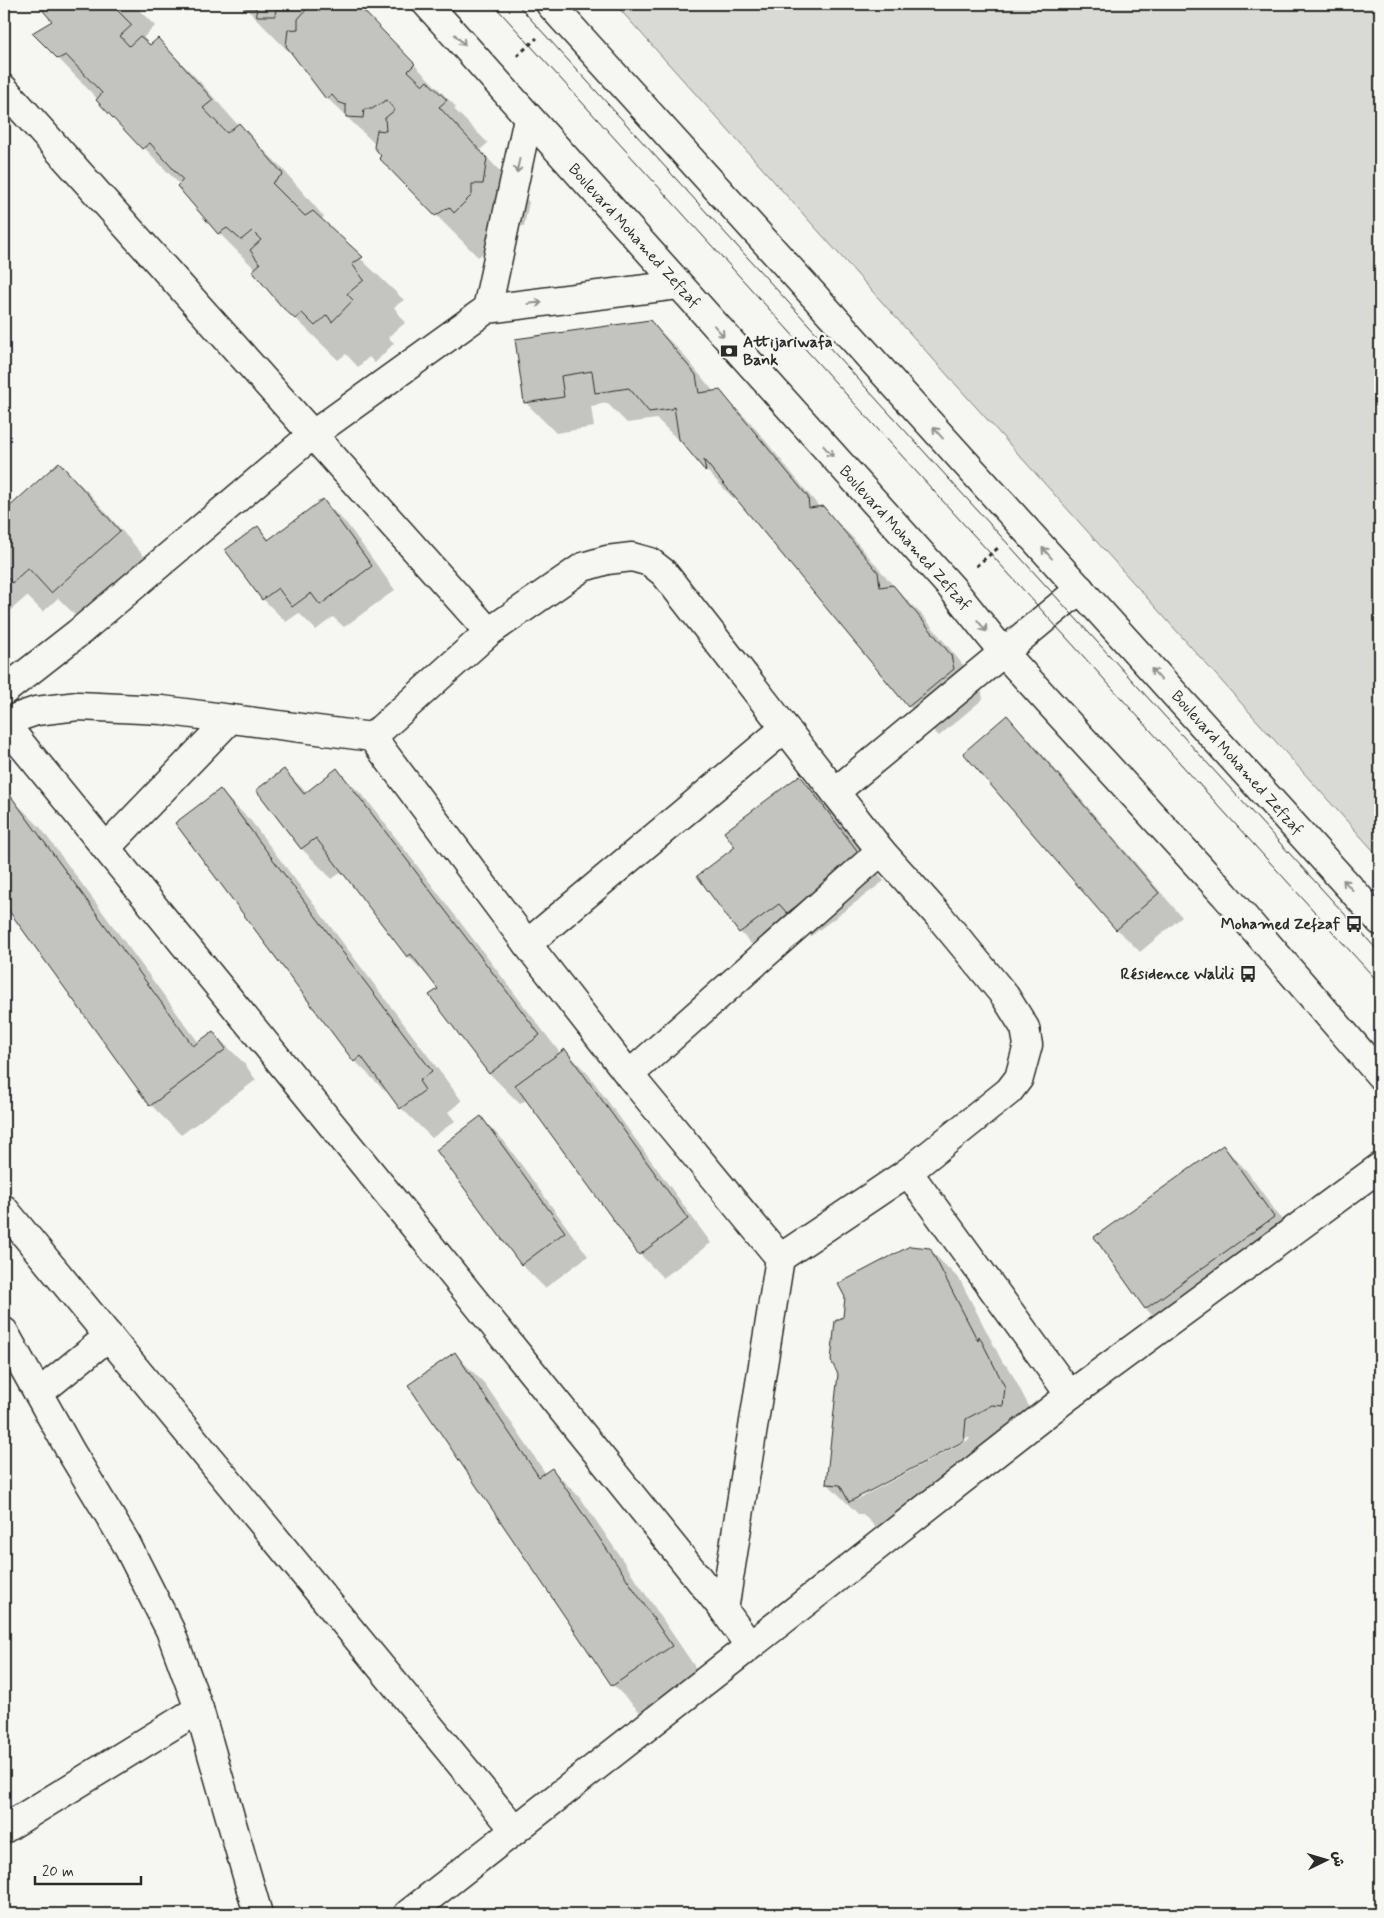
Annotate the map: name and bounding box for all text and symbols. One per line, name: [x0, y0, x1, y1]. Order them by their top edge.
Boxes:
one-way arrow: [454, 33, 465, 46]
one-way arrow: [513, 157, 522, 173]
street label: Boulevard Mohamed Zefzaf: [563, 159, 705, 313]
one-way arrow: [527, 298, 543, 308]
one-way arrow: [713, 324, 725, 337]
place label: Attijariwafa Bank: [743, 332, 833, 371]
bank icon: Attijariwafa Bank: [719, 341, 739, 361]
one-way arrow: [933, 426, 944, 439]
one-way arrow: [822, 445, 834, 458]
street label: Boulevard Mohamed Zefzaf: [834, 461, 976, 615]
one-way arrow: [1042, 547, 1053, 560]
one-way arrow: [976, 619, 987, 632]
one-way arrow: [1151, 667, 1162, 680]
street label: Boulevard Mohamed Zefzaf: [1166, 686, 1308, 840]
one-way arrow: [1342, 879, 1353, 892]
place label: Mohamed Zefzaf: [1221, 914, 1340, 935]
bus stop icon: Mohamed Zefzaf: [1344, 914, 1364, 934]
place label: Résidence Walili: [1121, 964, 1235, 985]
bus stop icon: Résidence Walili: [1238, 964, 1258, 984]
north arrow: [1302, 1836, 1352, 1886]
text: ش: [1328, 1850, 1348, 1867]
scale bar: [35, 1853, 141, 1885]
text: 20 m: [42, 1862, 74, 1882]

